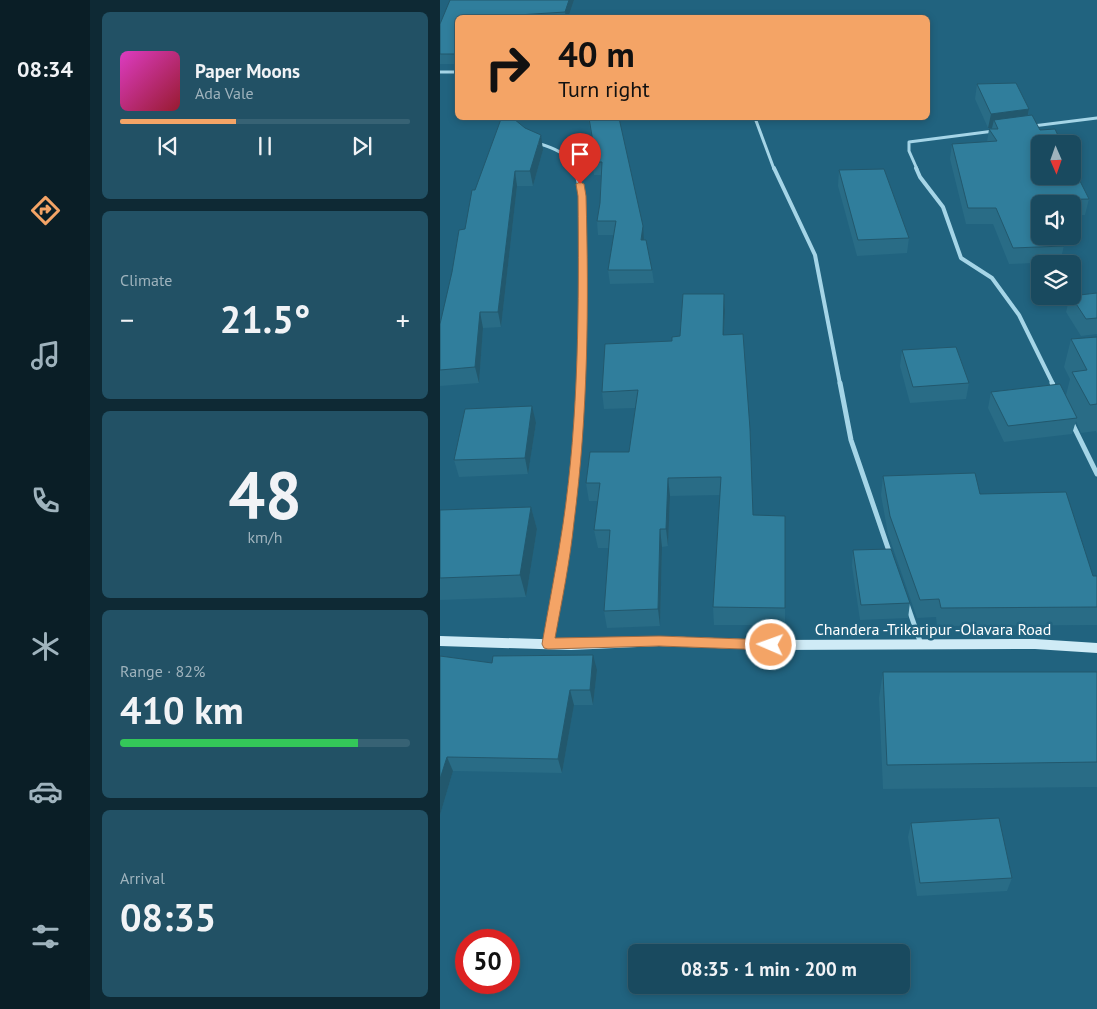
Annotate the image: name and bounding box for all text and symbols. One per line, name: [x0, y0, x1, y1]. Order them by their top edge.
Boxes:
text: 40 m: [558, 31, 635, 77]
icon: right: [475, 35, 540, 100]
text: 08:34: [17, 55, 73, 83]
text: Paper Moons: [195, 59, 300, 83]
text: Turn right: [558, 75, 650, 103]
text: Ada Vale: [195, 83, 254, 103]
icon: previous: [154, 132, 182, 160]
icon: pause: [251, 132, 279, 160]
icon: next: [348, 132, 376, 160]
pin: [559, 133, 601, 184]
north arrow: [1031, 135, 1081, 185]
map controls: [1031, 135, 1081, 305]
icon: arrive: [566, 140, 594, 168]
icon: directions: [28, 193, 63, 228]
button: sound: [1031, 195, 1081, 245]
button: layers: [1031, 255, 1081, 305]
text: Climate: [120, 270, 172, 290]
text: 21.5°: [220, 294, 310, 343]
text: −: [120, 301, 134, 338]
text: +: [396, 301, 410, 338]
icon: music: [28, 338, 63, 373]
text: 48: [228, 452, 302, 536]
icon: phone: [28, 483, 63, 518]
text: km/h: [247, 527, 283, 547]
position arrow: [744, 618, 796, 670]
street label: Chandera -Trikaripur -Olavara Road: [815, 619, 1051, 639]
icon: climate: [28, 629, 63, 664]
text: Range · 82%: [120, 661, 205, 681]
text: 410 km: [120, 685, 244, 734]
icon: car: [28, 774, 63, 809]
text: Arrival: [120, 868, 165, 888]
text: 08:35: [120, 892, 216, 941]
icon: filters: [28, 919, 63, 954]
speed limit sign: 50: [455, 929, 520, 994]
text: 08:35 · 1 min · 200 m: [681, 957, 857, 981]

